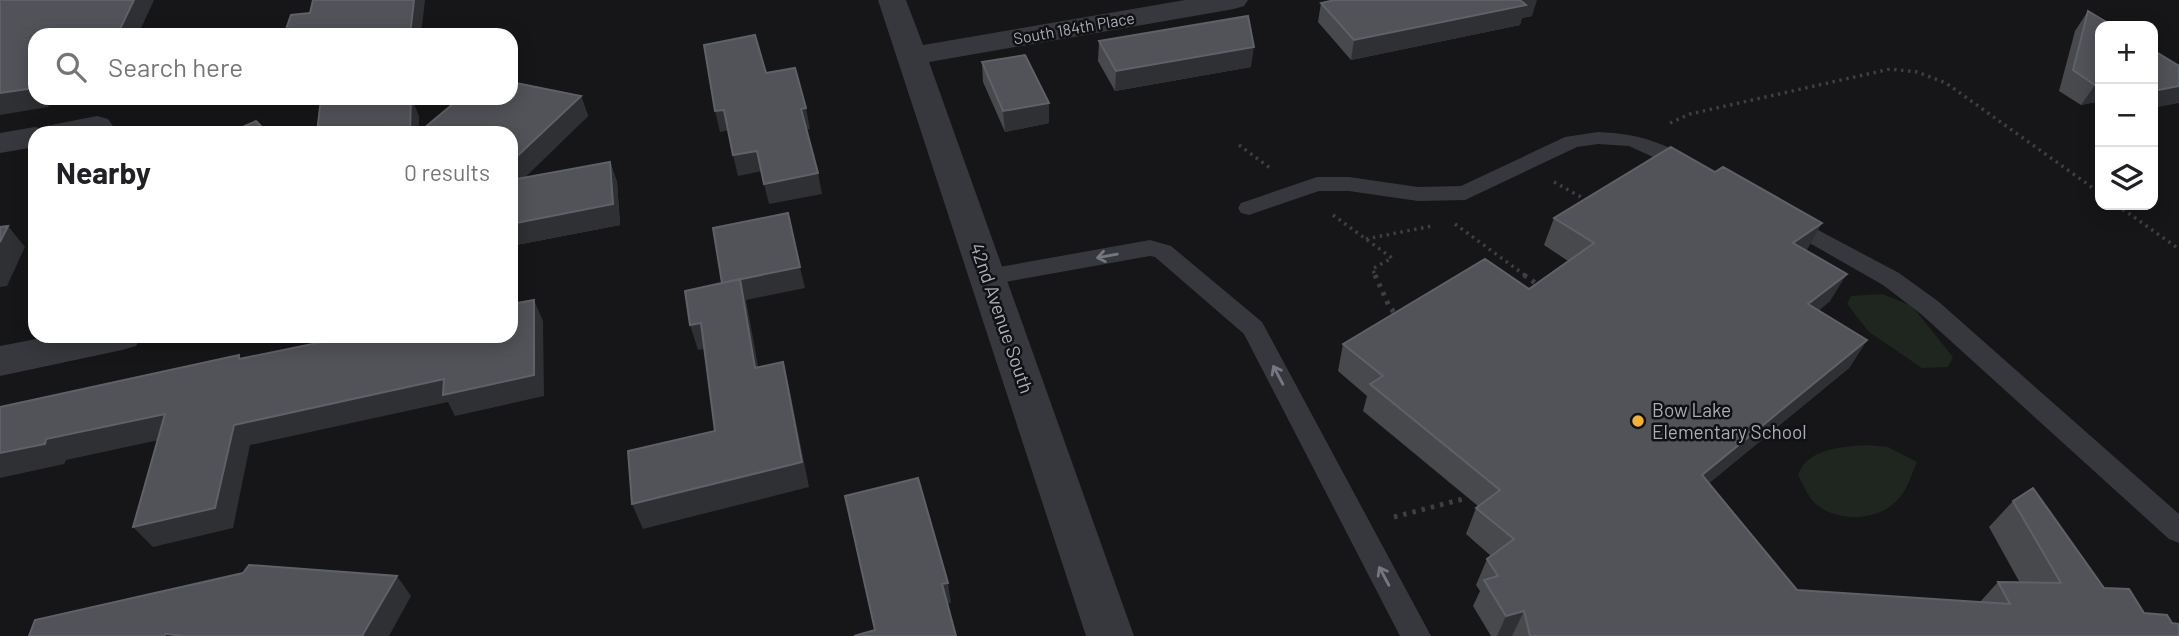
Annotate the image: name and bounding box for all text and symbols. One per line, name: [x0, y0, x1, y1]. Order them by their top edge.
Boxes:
street label: South 184th Place: [1012, 7, 1136, 48]
map controls: [2095, 21, 2158, 210]
button: +: [2095, 21, 2158, 84]
search box: [28, 28, 518, 105]
icon: search: [52, 48, 90, 86]
text: Search here: [108, 51, 243, 82]
button: −: [2095, 84, 2158, 147]
button: layers: [2095, 147, 2158, 210]
text: Nearby: [56, 154, 151, 190]
text: 0 results: [404, 158, 490, 186]
street label: 42nd Avenue South: [966, 239, 1039, 396]
one-way arrow: [1096, 250, 1119, 263]
one-way arrow: [1270, 365, 1284, 385]
place label: Bow Lake Elementary School: [1652, 398, 1807, 443]
marker: Bow Lake Elementary School: [1630, 413, 1646, 429]
one-way arrow: [1377, 566, 1391, 586]

